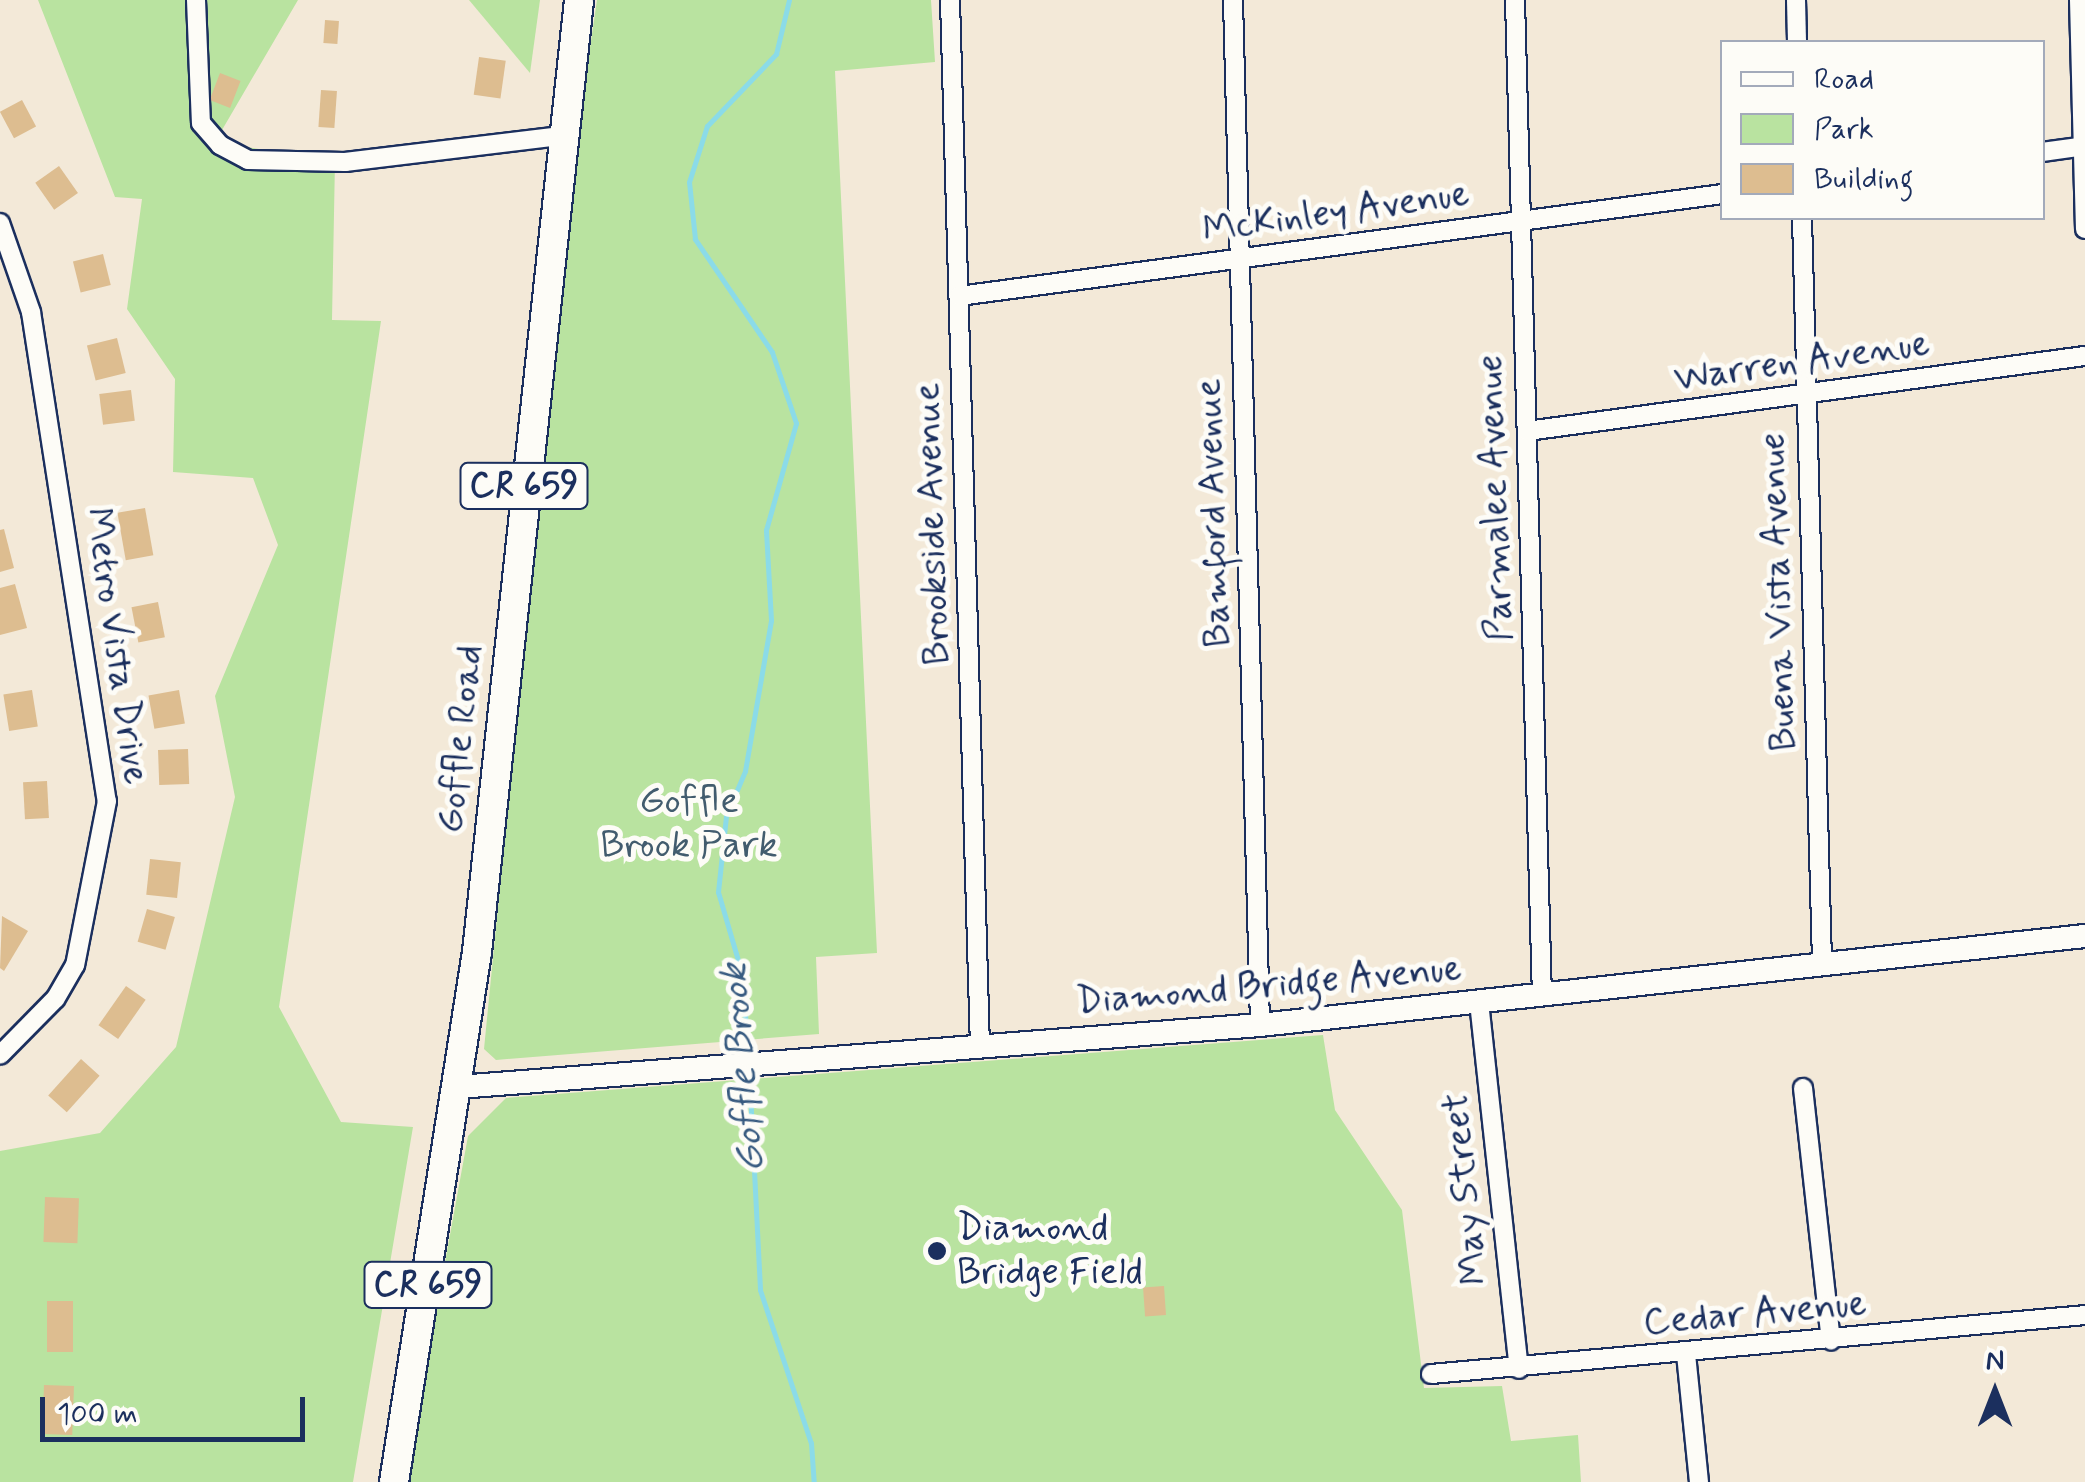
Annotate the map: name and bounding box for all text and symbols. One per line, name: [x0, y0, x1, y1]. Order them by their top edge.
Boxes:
legend: [1720, 40, 2045, 220]
text: Road: [1814, 60, 1874, 99]
text: Park: [1814, 110, 1874, 149]
text: Building: [1814, 160, 1913, 199]
street label: McKinley Avenue: [1197, 171, 1475, 255]
street label: Warren Avenue: [1674, 322, 1930, 402]
street label: Parmalee Avenue: [1468, 352, 1524, 644]
street label: Bamford Avenue: [1186, 376, 1242, 650]
street label: Brookside Avenue: [905, 382, 961, 666]
street label: Buena Vista Avenue: [1751, 432, 1807, 752]
road number: CR 659: [459, 456, 589, 516]
street label: Metro Vista Drive: [74, 505, 158, 787]
street label: Goffle Road: [429, 644, 493, 834]
park label: Goffle Brook Park: [601, 779, 777, 868]
street label: Diamond Bridge Avenue: [1071, 946, 1467, 1026]
water label: Goffle Brook: [710, 961, 776, 1175]
street label: May Street: [1433, 1091, 1499, 1287]
place label: Diamond Bridge Field: [957, 1206, 1144, 1296]
marker: Diamond Bridge Field: [926, 1240, 948, 1262]
road number: CR 659: [363, 1255, 493, 1315]
street label: Cedar Avenue: [1638, 1281, 1872, 1347]
north arrow: [1945, 1342, 2045, 1442]
text: N: [1986, 1343, 2004, 1380]
scale bar: [45, 1377, 310, 1439]
text: 100 m: [57, 1395, 138, 1434]

